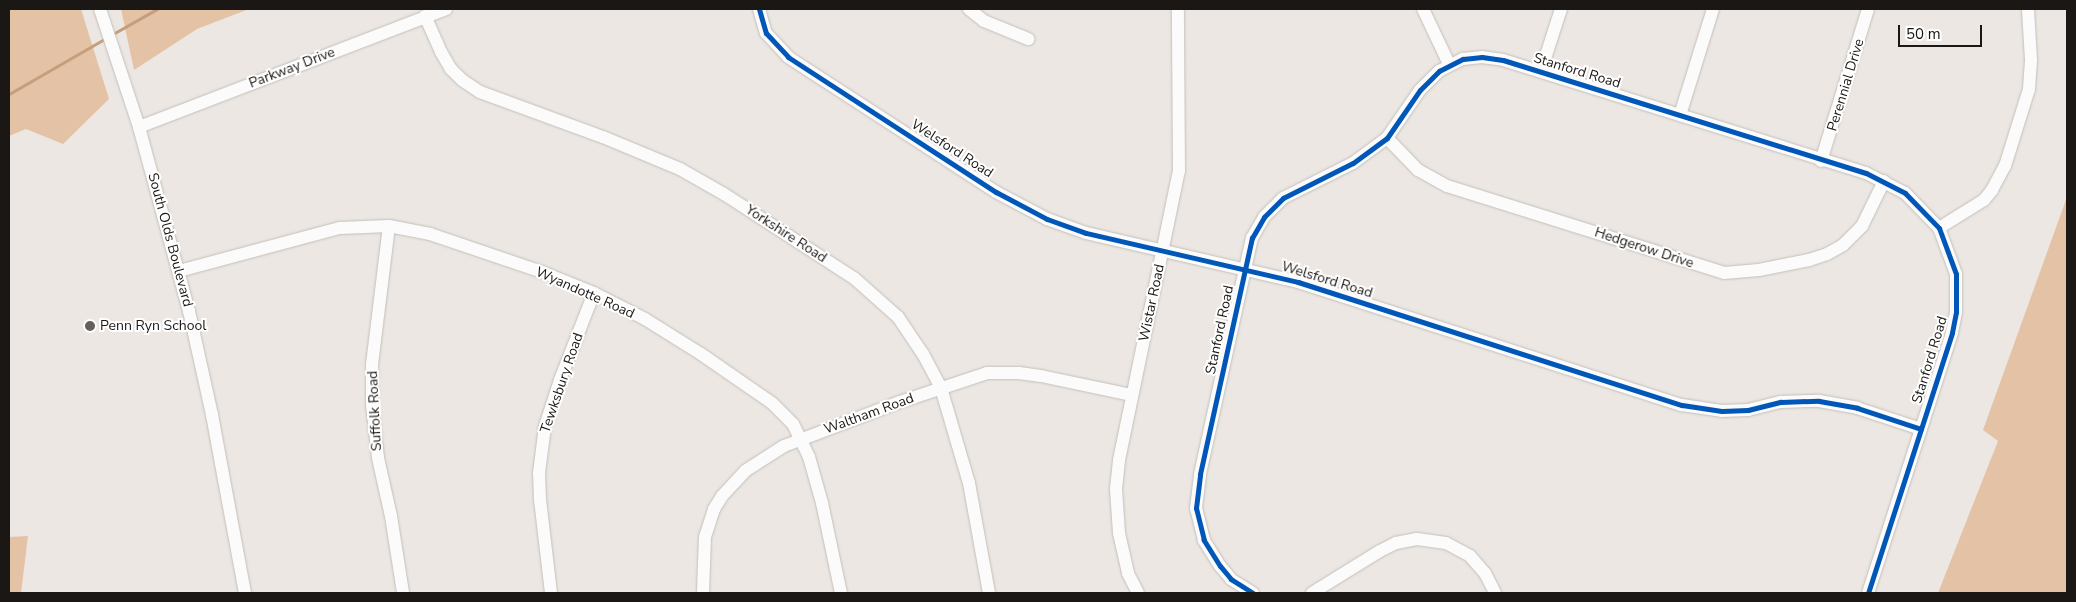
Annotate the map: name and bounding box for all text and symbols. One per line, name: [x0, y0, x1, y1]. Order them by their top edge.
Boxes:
scale bar: [1901, 15, 1985, 47]
text: 50 m: [1906, 24, 1941, 44]
street label: Perennial Drive: [1824, 37, 1868, 133]
street label: Parkway Drive: [247, 44, 337, 92]
street label: Stanford Road: [1531, 50, 1623, 92]
street label: Welsford Road: [908, 116, 996, 182]
street label: South Olds Boulevard: [144, 171, 196, 309]
street label: Yorkshire Road: [742, 202, 830, 266]
street label: Hedgerow Drive: [1592, 224, 1696, 272]
street label: Welsford Road: [1279, 258, 1375, 302]
street label: Wistar Road: [1136, 263, 1168, 343]
street label: Wyandotte Road: [533, 264, 637, 322]
street label: Stanford Road: [1202, 284, 1238, 376]
street label: Stanford Road: [1909, 314, 1951, 406]
place label: Penn Ryn School: [100, 318, 206, 334]
marker: Penn Ryn School: [84, 320, 96, 332]
street label: Tewksbury Road: [537, 331, 587, 435]
street label: Suffolk Road: [365, 370, 385, 452]
street label: Waltham Road: [822, 390, 916, 438]

